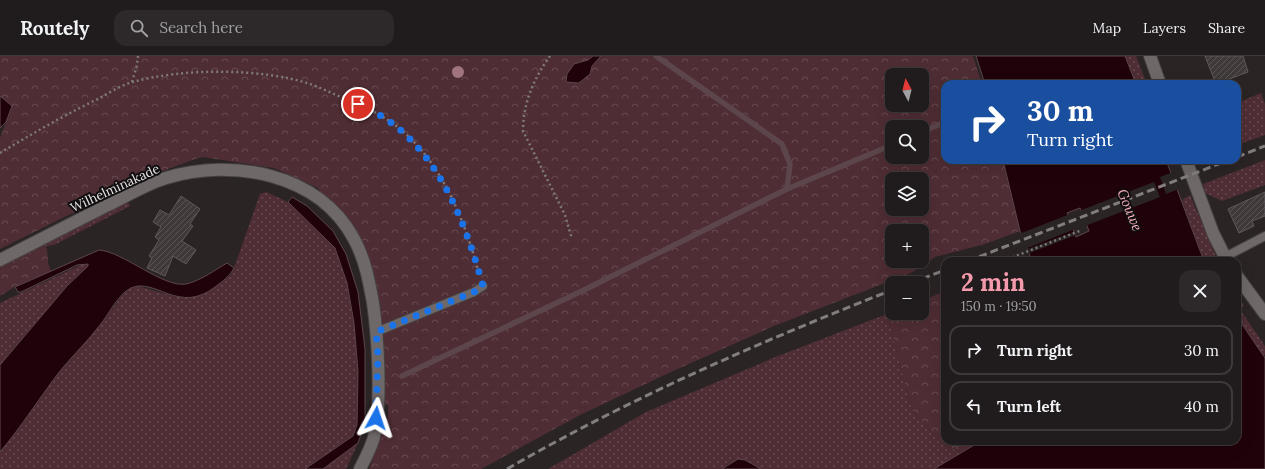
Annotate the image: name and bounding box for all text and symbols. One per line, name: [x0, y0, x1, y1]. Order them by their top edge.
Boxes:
search box: [114, 10, 394, 46]
text: Routely: [20, 16, 90, 40]
icon: search: [128, 17, 150, 39]
text: Search here: [160, 18, 243, 37]
text: Map: [1093, 19, 1121, 37]
text: Layers: [1143, 19, 1186, 37]
text: Share: [1208, 19, 1245, 37]
north arrow: [885, 68, 929, 112]
map controls: [885, 68, 929, 320]
pin: [341, 87, 375, 121]
icon: arrive: [347, 93, 369, 115]
text: 30 m: [1027, 93, 1094, 129]
icon: right: [961, 96, 1013, 148]
button: search: [885, 120, 929, 164]
text: Turn right: [1027, 128, 1113, 151]
street label: Wilhelminakade: [68, 160, 162, 216]
button: layers: [885, 172, 929, 216]
water label: Gouwe: [1113, 186, 1147, 234]
button: +: [885, 224, 929, 268]
text: 2 min: [961, 267, 1025, 298]
button: close: [1179, 270, 1221, 312]
button: −: [885, 276, 929, 320]
text: 150 m · 19:50: [961, 298, 1037, 315]
icon: right: [963, 339, 985, 361]
text: Turn right: [997, 341, 1073, 360]
text: 30 m: [1184, 341, 1219, 360]
icon: left: [963, 395, 985, 417]
position arrow: [355, 397, 397, 439]
text: Turn left: [997, 397, 1061, 416]
text: 40 m: [1184, 397, 1219, 416]

